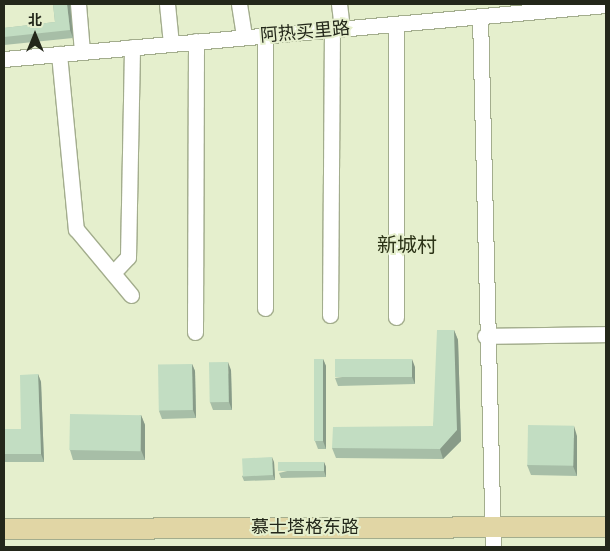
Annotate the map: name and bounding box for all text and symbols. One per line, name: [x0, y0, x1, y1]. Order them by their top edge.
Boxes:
north arrow: [10, 10, 60, 60]
text: 北: [28, 12, 42, 28]
street label: 阿热买里路: [259, 17, 351, 47]
district label: 新城村: [377, 232, 437, 256]
street label: 慕士塔格东路: [251, 516, 359, 538]

